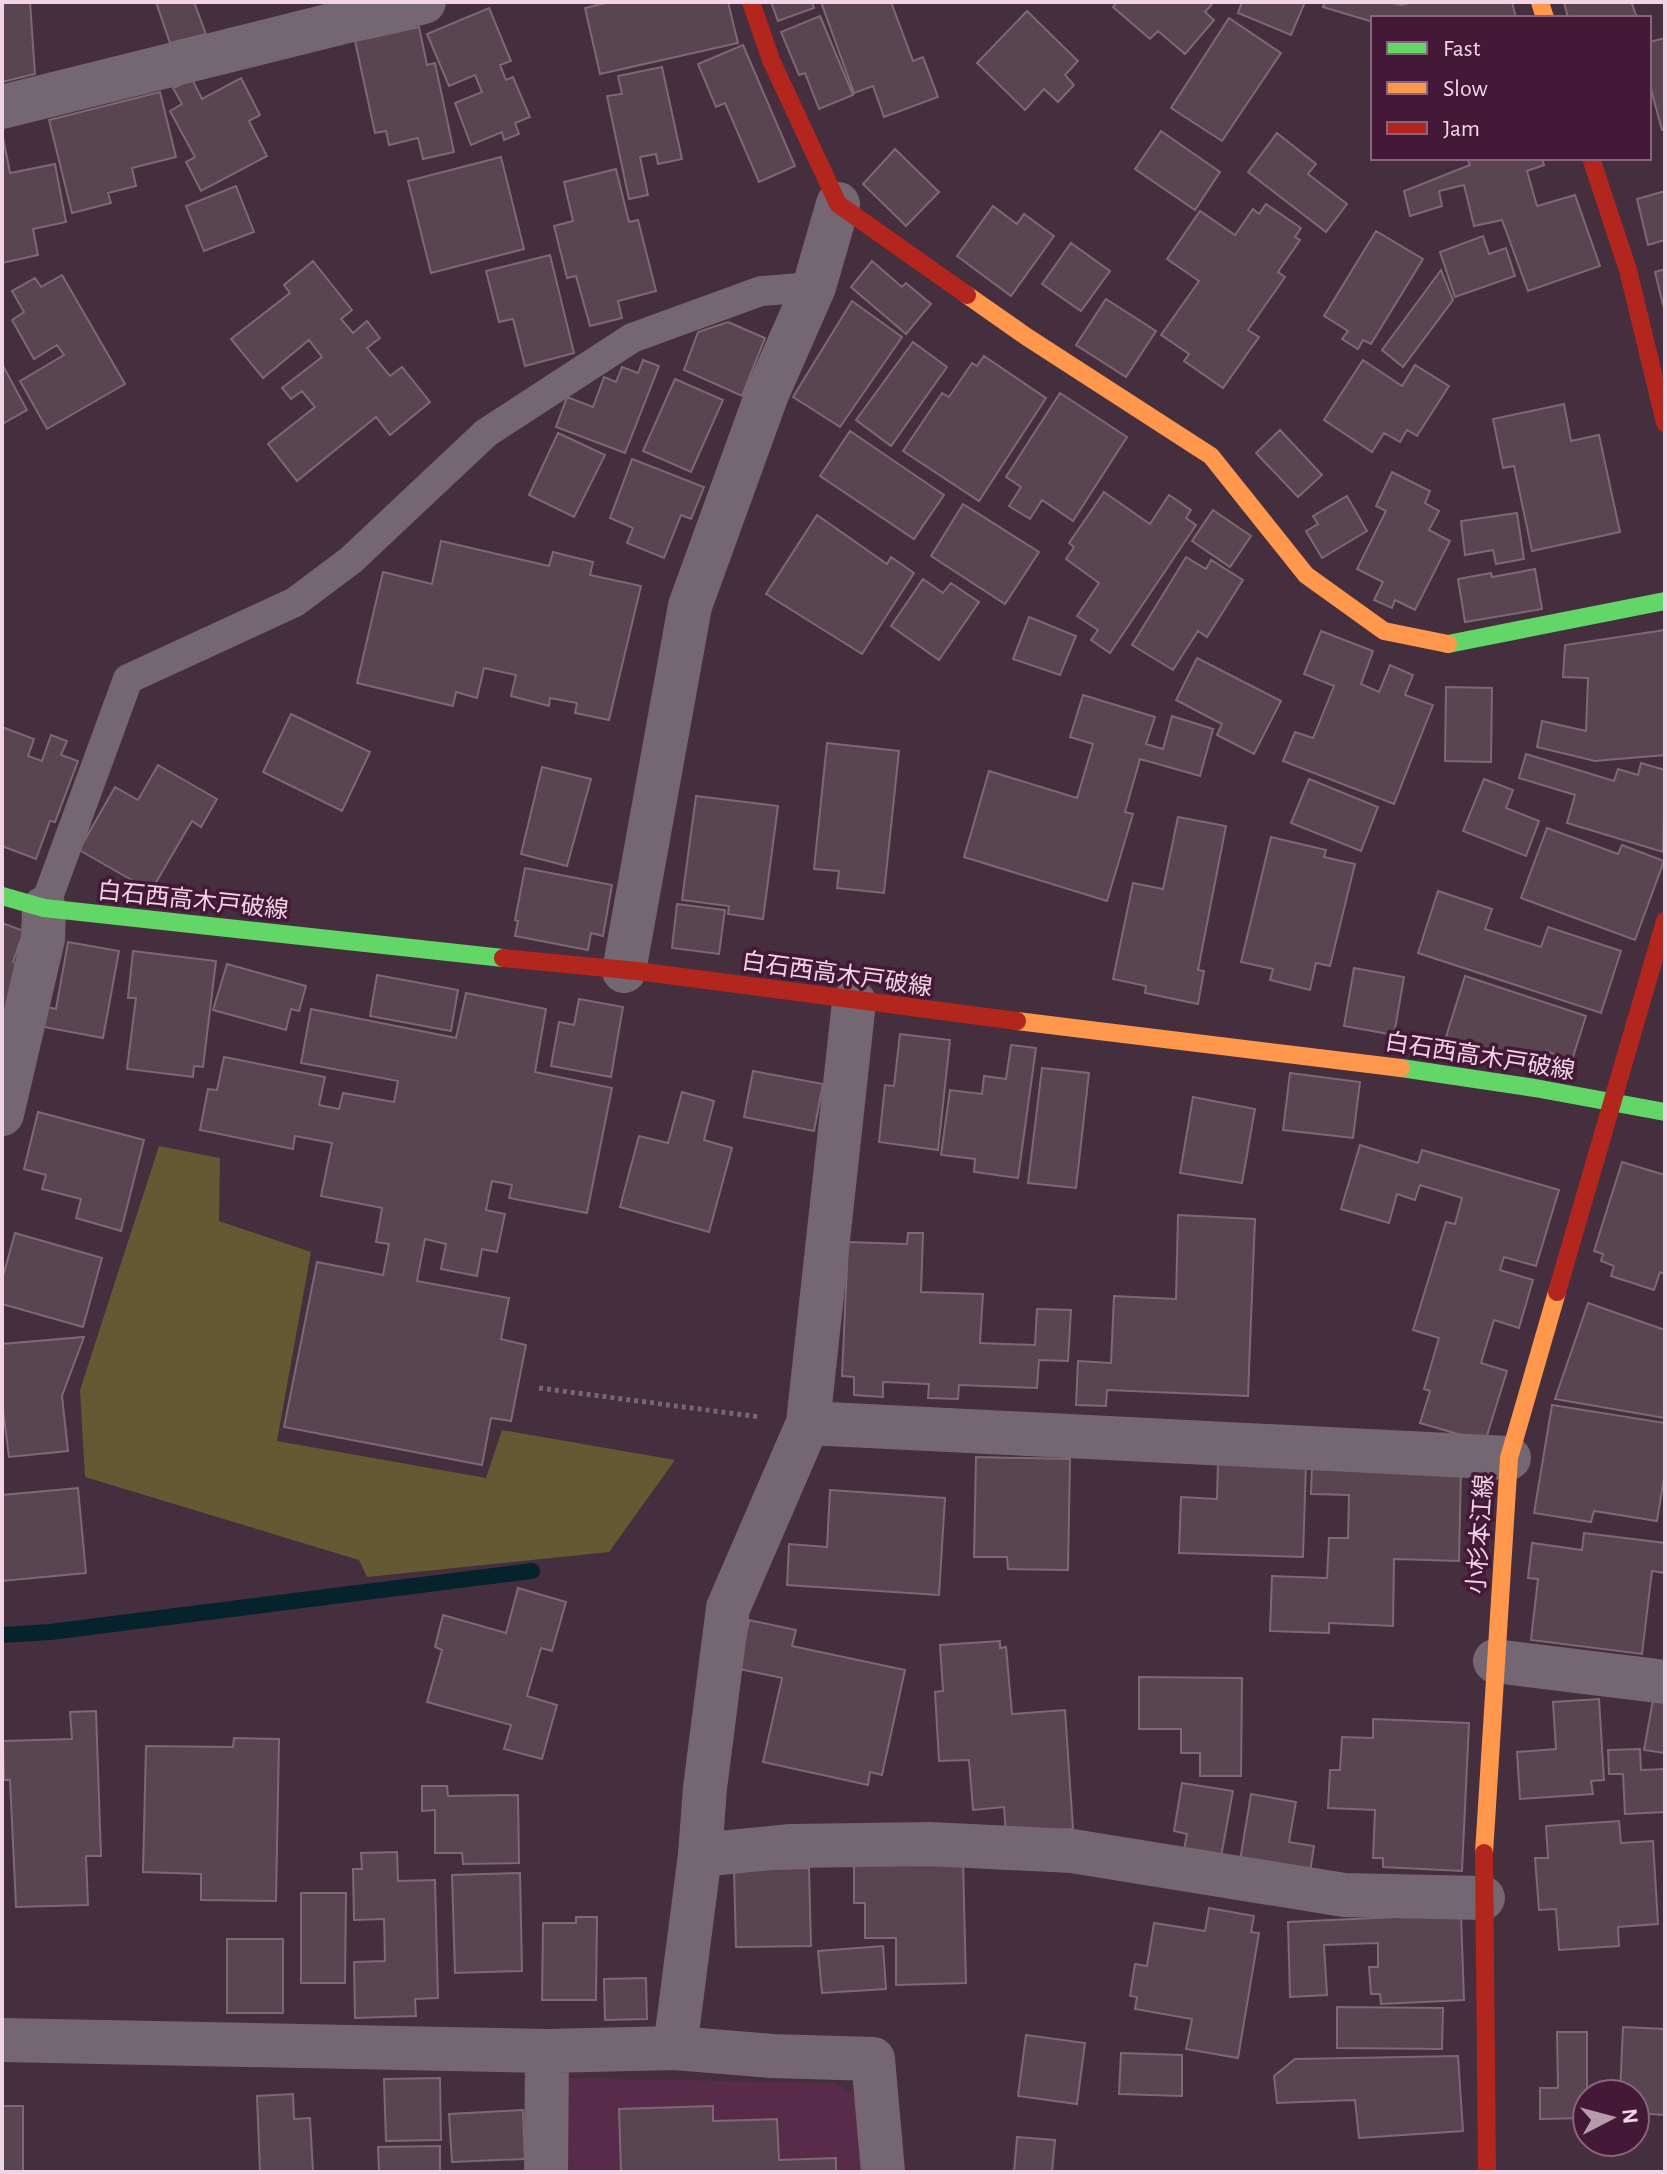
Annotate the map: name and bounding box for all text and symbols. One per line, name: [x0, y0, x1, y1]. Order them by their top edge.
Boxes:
legend: [1371, 16, 1651, 160]
text: Fast: [1443, 37, 1481, 61]
text: Slow: [1443, 77, 1488, 101]
text: Jam: [1443, 117, 1480, 141]
street label: 白石西高木戸破線: [96, 877, 290, 923]
street label: 白石西高木戸破線: [740, 948, 934, 1000]
street label: 白石西高木戸破線: [1383, 1028, 1577, 1084]
street label: 小杉本江線: [1463, 1473, 1497, 1595]
north arrow: [1571, 2078, 1651, 2158]
text: N: [1618, 2107, 1642, 2125]

